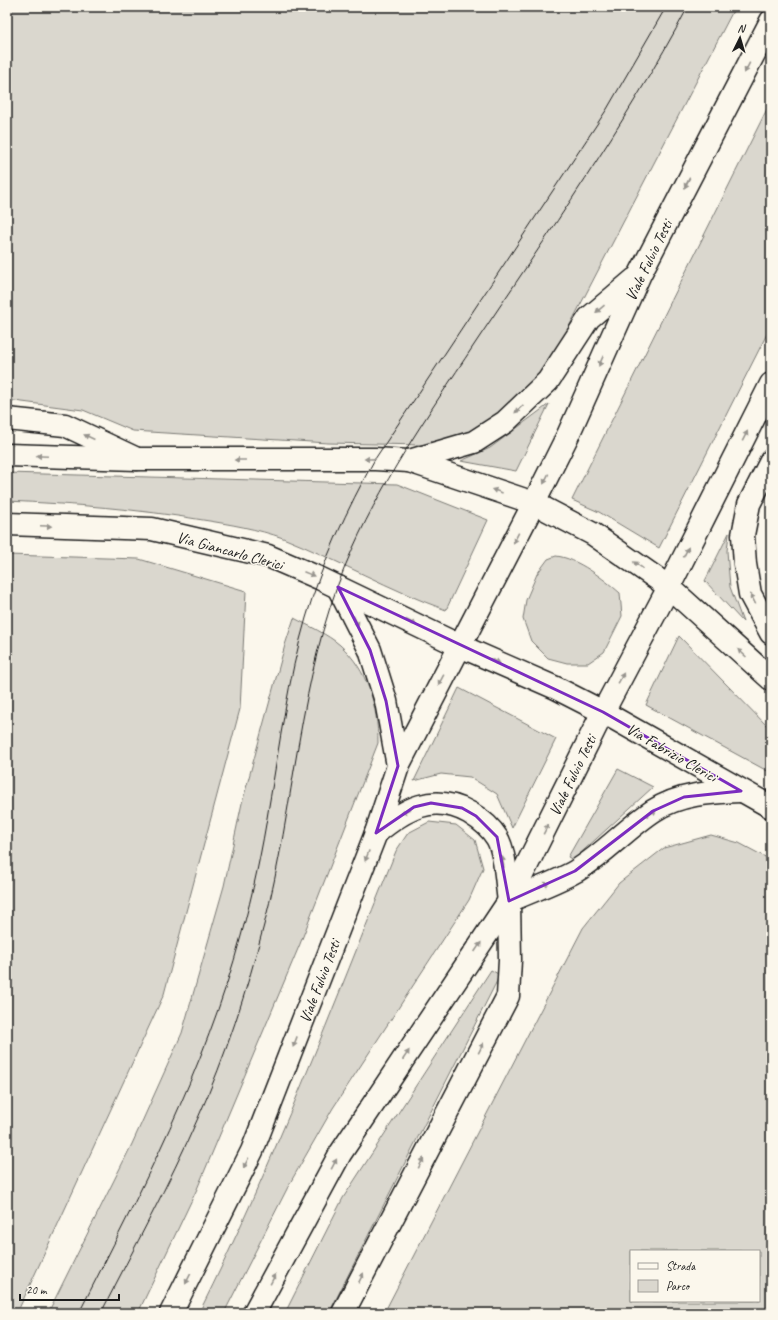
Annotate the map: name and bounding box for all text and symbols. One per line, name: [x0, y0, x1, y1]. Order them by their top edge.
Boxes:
north arrow: [720, 18, 760, 58]
text: N: [737, 21, 747, 35]
one-way arrow: [743, 62, 750, 74]
one-way arrow: [684, 178, 690, 189]
street label: Viale Fulvio Testi: [621, 215, 678, 304]
one-way arrow: [595, 304, 605, 313]
one-way arrow: [598, 355, 604, 367]
one-way arrow: [514, 404, 524, 414]
one-way arrow: [742, 430, 748, 442]
one-way arrow: [83, 433, 95, 440]
one-way arrow: [35, 453, 48, 459]
one-way arrow: [234, 456, 246, 463]
one-way arrow: [363, 456, 376, 462]
one-way arrow: [543, 473, 549, 484]
one-way arrow: [491, 487, 503, 493]
one-way arrow: [40, 522, 52, 529]
street label: Via Giancarlo Clerici: [174, 527, 287, 575]
one-way arrow: [513, 532, 519, 544]
one-way arrow: [683, 546, 689, 558]
one-way arrow: [632, 561, 643, 569]
one-way arrow: [304, 571, 316, 577]
one-way arrow: [750, 593, 756, 604]
one-way arrow: [352, 616, 359, 627]
one-way arrow: [405, 619, 417, 625]
one-way arrow: [737, 648, 747, 658]
one-way arrow: [490, 659, 502, 665]
one-way arrow: [618, 672, 624, 683]
one-way arrow: [438, 674, 445, 686]
street label: Via Fabrizio Clerici: [623, 719, 722, 788]
street label: Viale Fulvio Testi: [545, 730, 602, 819]
one-way arrow: [400, 808, 412, 815]
one-way arrow: [646, 809, 657, 817]
one-way arrow: [542, 823, 549, 834]
one-way arrow: [364, 850, 370, 862]
one-way arrow: [500, 856, 506, 868]
one-way arrow: [539, 882, 550, 888]
street label: Viale Fulvio Testi: [295, 935, 346, 1026]
one-way arrow: [474, 942, 482, 952]
one-way arrow: [291, 1036, 297, 1048]
one-way arrow: [478, 1042, 484, 1053]
one-way arrow: [402, 1050, 409, 1061]
one-way arrow: [243, 1157, 250, 1168]
one-way arrow: [418, 1157, 424, 1169]
one-way arrow: [331, 1158, 338, 1170]
legend: [630, 1250, 760, 1302]
text: Strada: [666, 1258, 696, 1274]
one-way arrow: [185, 1273, 192, 1285]
one-way arrow: [270, 1273, 276, 1284]
one-way arrow: [358, 1273, 365, 1284]
scale bar: [20, 1276, 119, 1302]
text: Parco: [666, 1278, 691, 1294]
text: 20 m: [26, 1282, 48, 1298]

